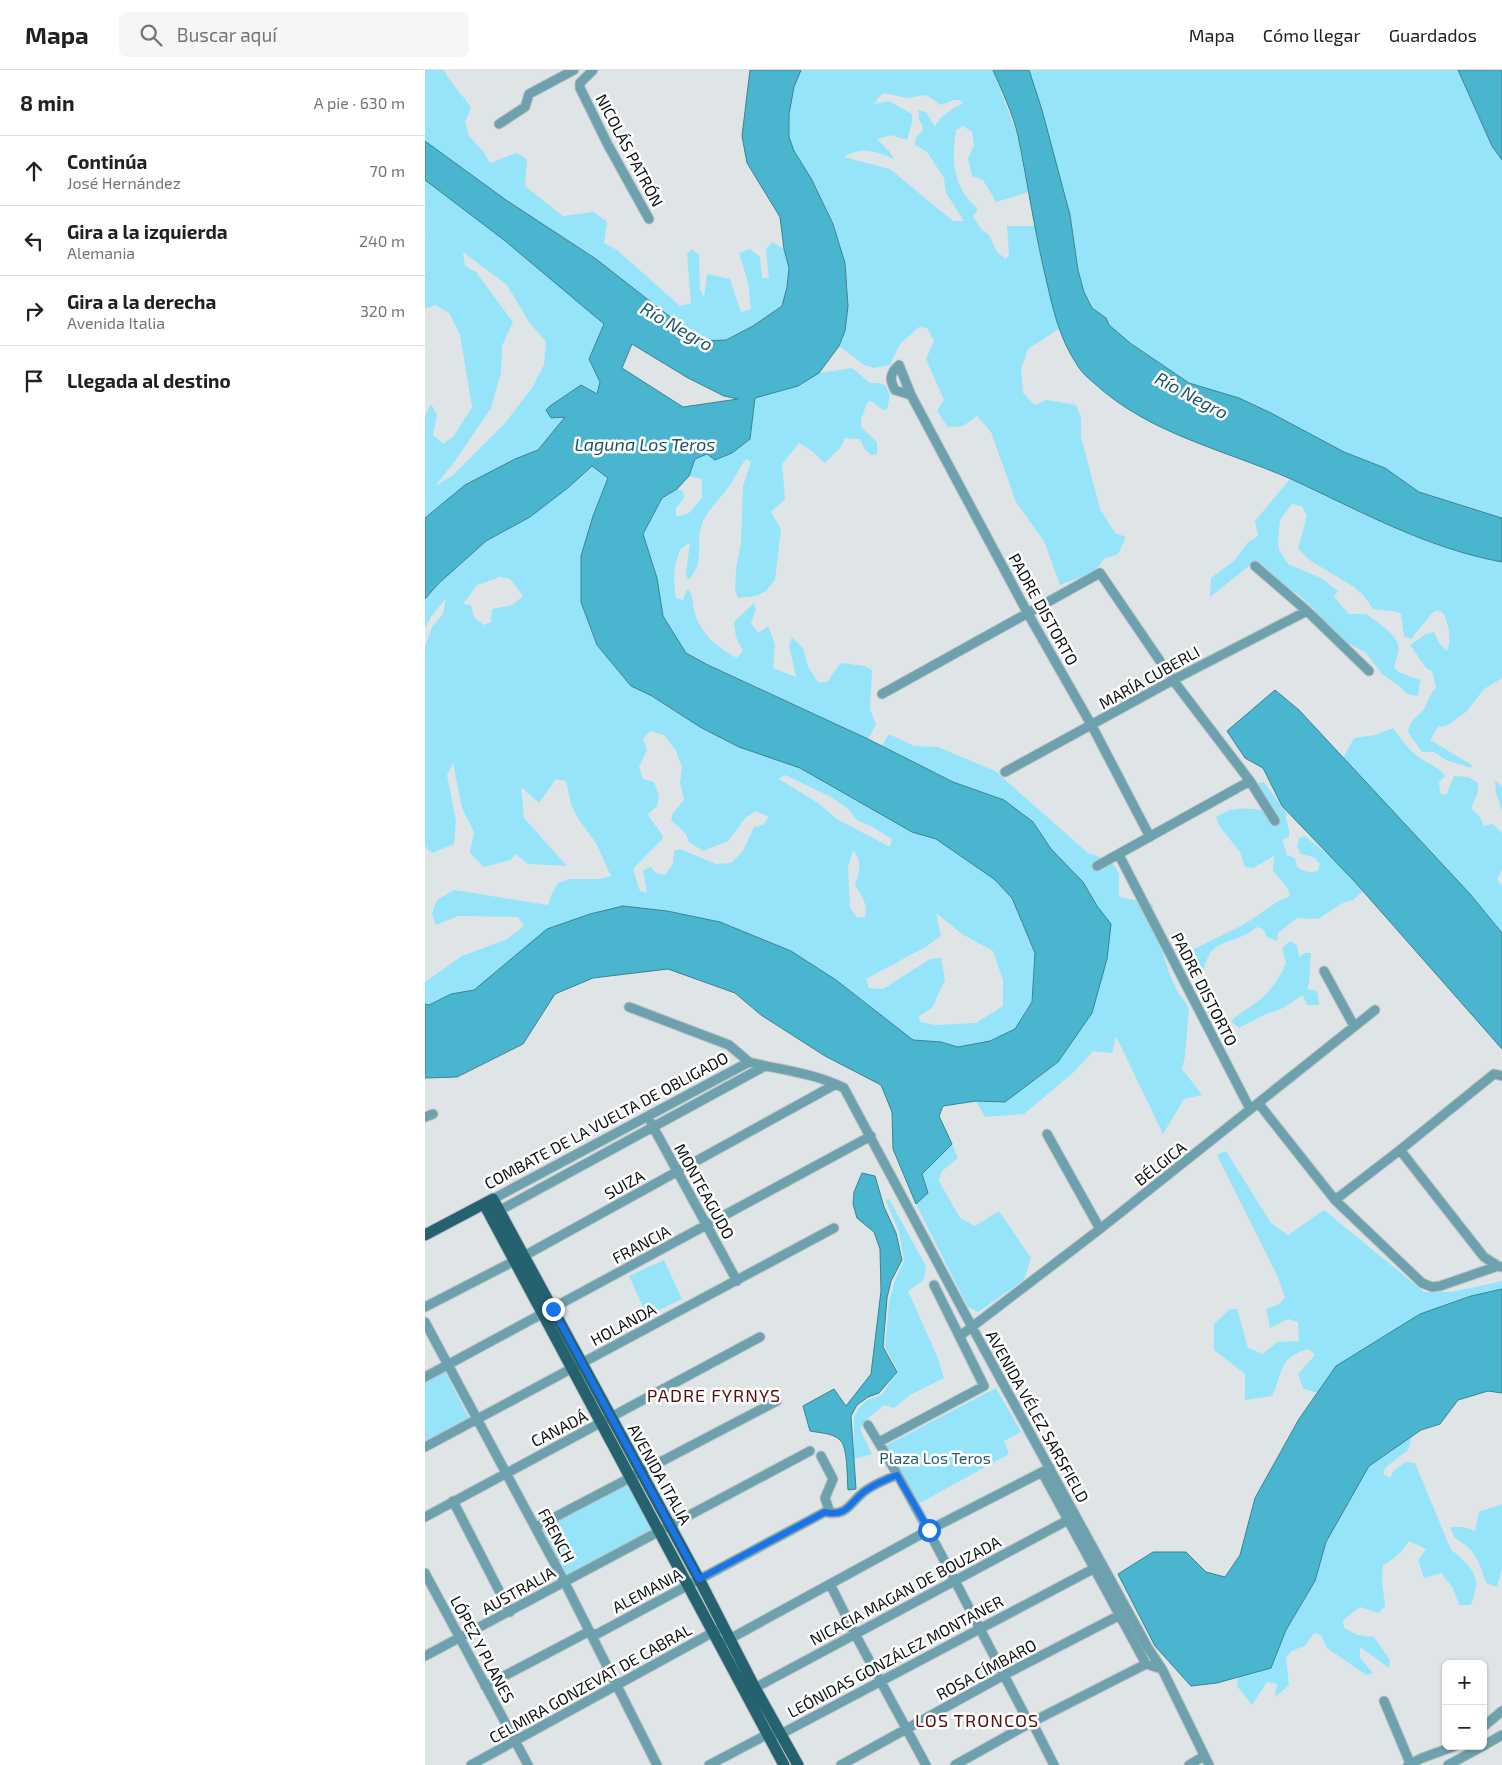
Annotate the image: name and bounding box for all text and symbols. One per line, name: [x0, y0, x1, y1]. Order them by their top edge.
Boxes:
search box: [119, 12, 469, 57]
text: Mapa: [25, 20, 89, 49]
icon: search: [137, 21, 165, 49]
text: Buscar aquí: [177, 23, 277, 46]
text: Mapa: [1189, 24, 1235, 46]
text: Cómo llegar: [1263, 24, 1361, 46]
text: Guardados: [1389, 24, 1477, 46]
text: 8 min: [20, 90, 75, 115]
street label: NICOLÁS PATRÓN: [592, 90, 668, 210]
text: A pie · 630 m: [314, 93, 405, 112]
text: Continúa: [67, 150, 147, 173]
icon: ahead: [20, 157, 48, 185]
text: 70 m: [370, 161, 405, 180]
text: José Hernández: [67, 173, 181, 192]
text: Gira a la izquierda: [67, 220, 228, 243]
icon: left: [20, 227, 48, 255]
text: 240 m: [359, 231, 405, 250]
text: Alemania: [67, 243, 135, 262]
text: Gira a la derecha: [67, 290, 216, 313]
icon: right: [20, 297, 48, 325]
water label: Río Negro: [637, 297, 717, 355]
text: 320 m: [360, 301, 405, 320]
text: Avenida Italia: [67, 313, 165, 332]
icon: arrive: [20, 367, 48, 395]
water label: Río Negro: [1152, 367, 1232, 423]
text: Llegada al destino: [67, 369, 231, 392]
water label: Laguna Los Teros: [575, 433, 715, 455]
street label: PADRE DISTORTO: [1005, 550, 1083, 668]
street label: MARÍA CUBERLI: [1095, 642, 1203, 712]
street label: PADRE DISTORTO: [1168, 929, 1242, 1049]
street label: COMBATE DE LA VUELTA DE OBLIGADO: [481, 1047, 731, 1193]
street label: BÉLGICA: [1130, 1137, 1190, 1189]
street label: MONTEAGUDO: [671, 1140, 739, 1242]
street label: SUIZA: [601, 1165, 647, 1203]
street label: FRANCIA: [609, 1221, 673, 1267]
route end: [542, 1298, 565, 1321]
street label: HOLANDA: [587, 1299, 659, 1349]
street label: AVENIDA VÉLEZ SARSFIELD: [983, 1327, 1093, 1505]
district label: PADRE FYRNYS: [647, 1384, 781, 1406]
street label: CANADÁ: [528, 1406, 590, 1450]
street label: AVENIDA ITALIA: [625, 1420, 696, 1528]
park label: Plaza Los Teros: [879, 1448, 991, 1467]
street label: FRENCH: [535, 1505, 579, 1565]
route start: [918, 1519, 941, 1542]
street label: NICACIA MAGAN DE BOUZADA: [806, 1531, 1004, 1649]
street label: AUSTRALIA: [478, 1562, 558, 1618]
street label: ALEMANIA: [609, 1564, 685, 1616]
street label: LEÓNIDAS GONZÁLEZ MONTANER: [784, 1591, 1006, 1721]
street label: LÓPEZ Y PLANES: [447, 1592, 519, 1706]
street label: CELMIRA GONZEVAT DE CABRAL: [485, 1619, 695, 1747]
street label: ROSA CÍMBARO: [933, 1635, 1039, 1703]
map controls: [1442, 1660, 1487, 1750]
button: +: [1442, 1660, 1487, 1705]
button: −: [1442, 1705, 1487, 1750]
district label: LOS TRONCOS: [915, 1709, 1039, 1731]

